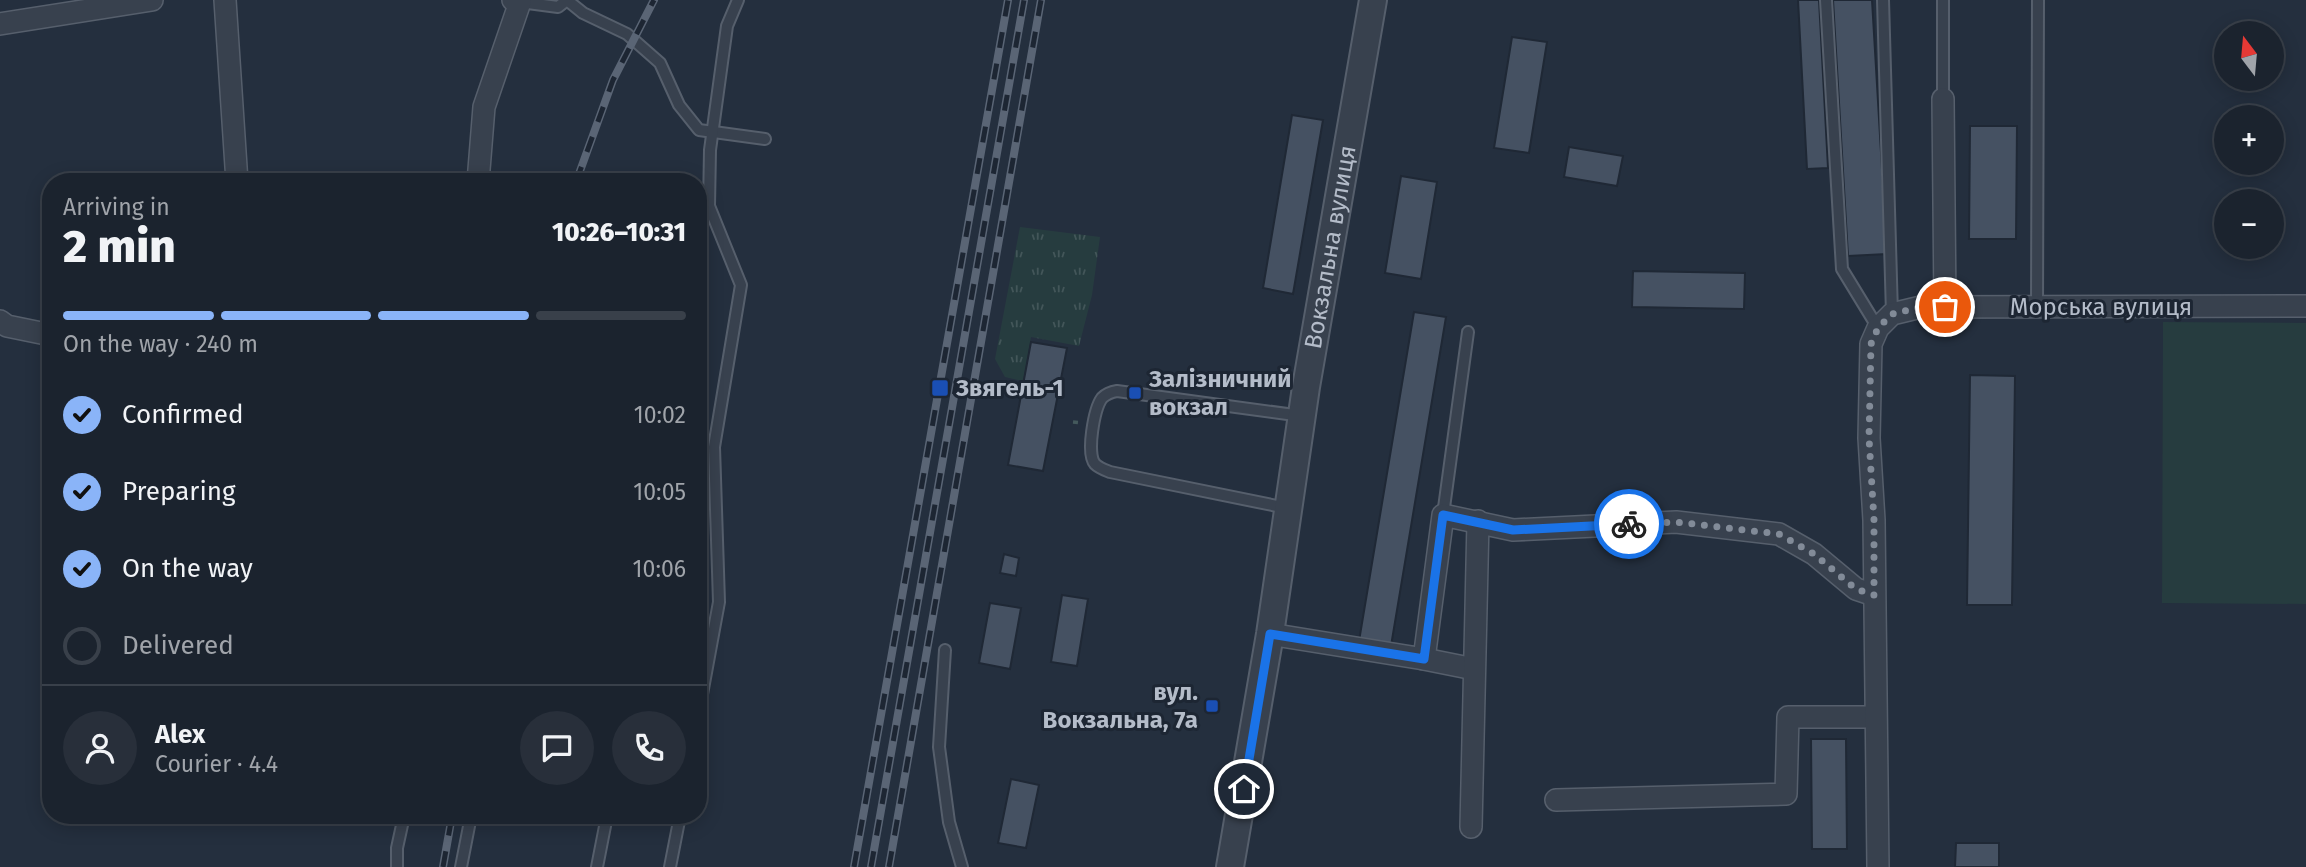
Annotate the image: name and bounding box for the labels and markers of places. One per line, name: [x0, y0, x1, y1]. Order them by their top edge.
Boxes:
pin: [1915, 277, 1975, 337]
place label: Залізничний вокзал: [1148, 365, 1291, 421]
place label: Звягель-1: [955, 374, 1064, 402]
marker: Звягель-1: [930, 378, 950, 398]
marker: Залізничний вокзал: [1127, 385, 1143, 401]
place label: вул. Вокзальна, 7а: [1043, 678, 1198, 734]
marker: вул. Вокзальна, 7а: [1204, 698, 1220, 714]
pin: [1214, 759, 1274, 819]

